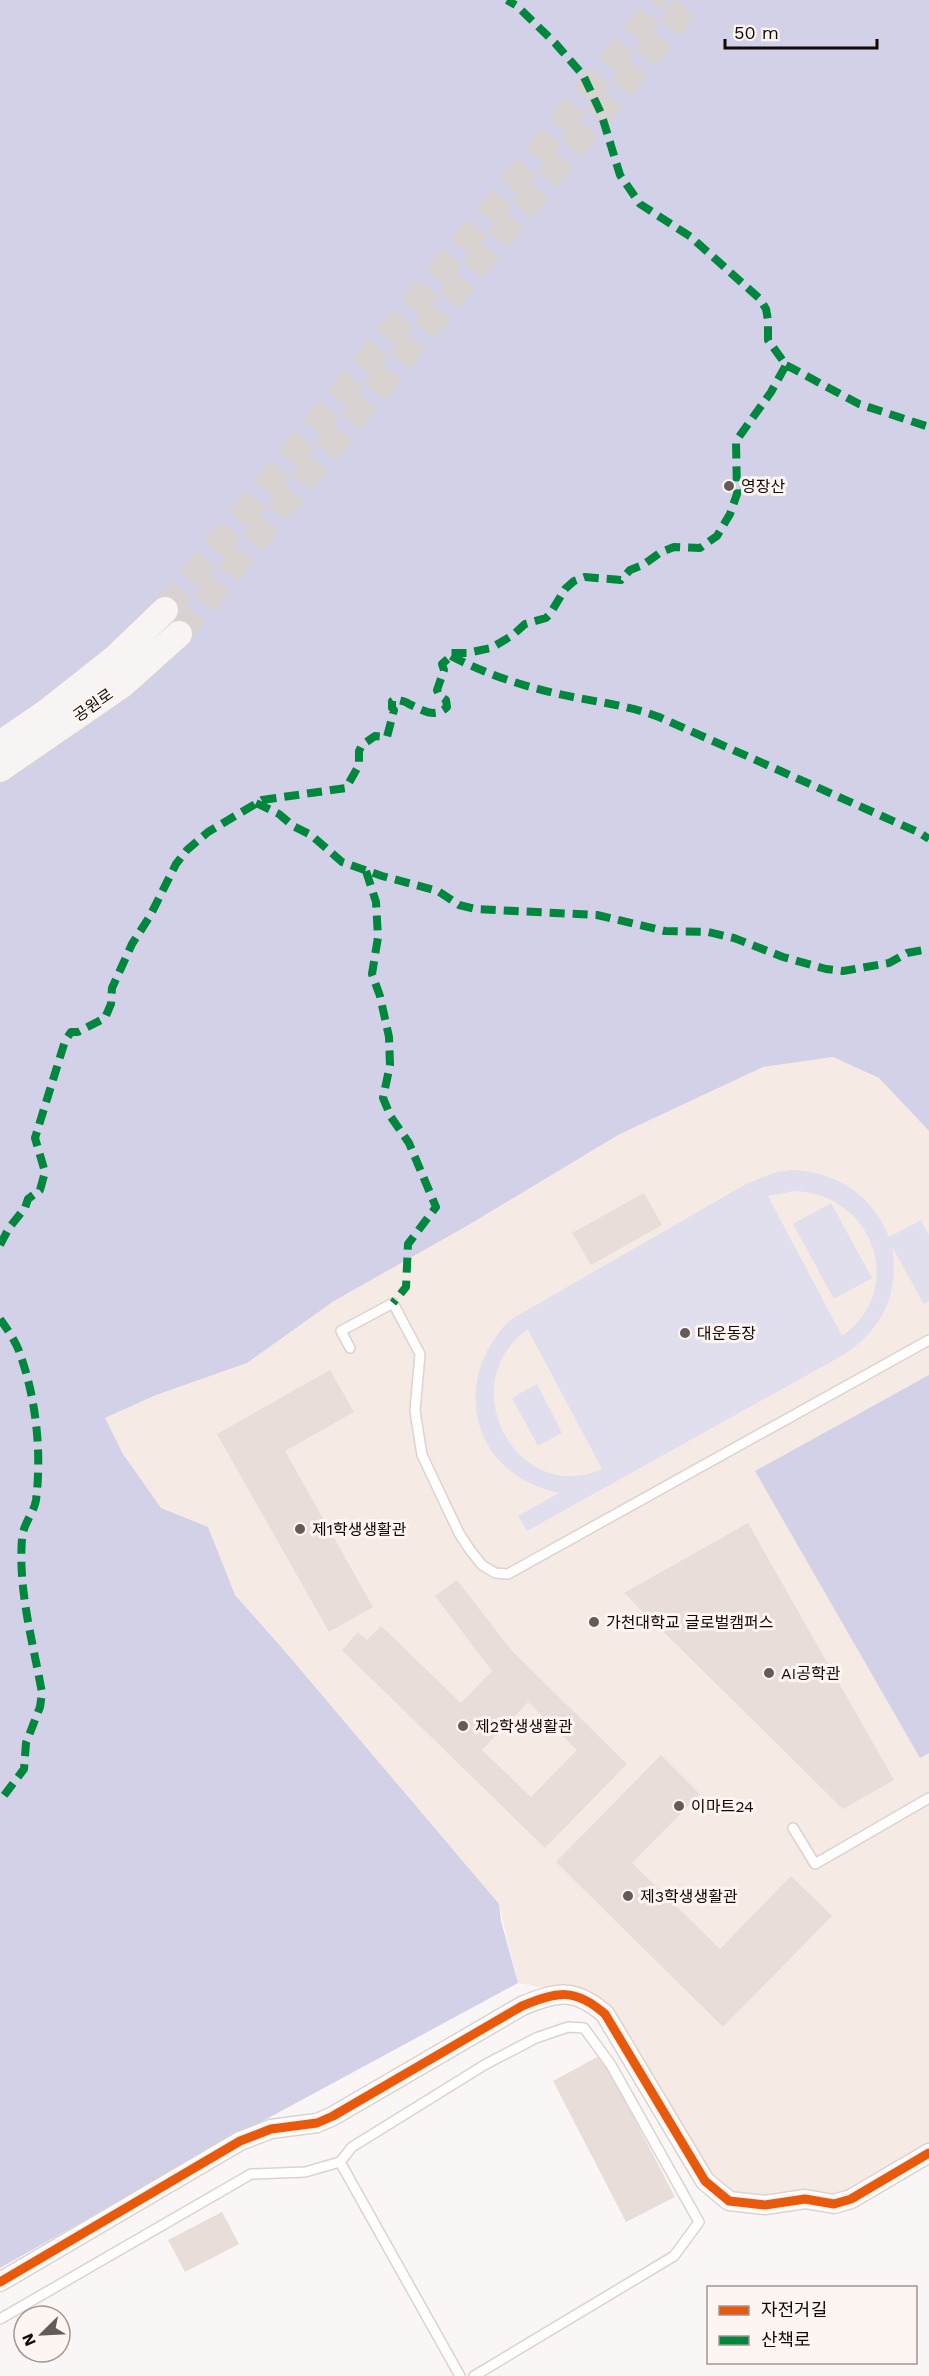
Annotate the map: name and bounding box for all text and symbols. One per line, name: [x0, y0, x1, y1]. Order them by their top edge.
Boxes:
scale bar: [725, 12, 876, 50]
text: 50 m: [734, 22, 779, 43]
place label: 영장산: [741, 477, 785, 496]
marker: 영장산: [722, 479, 736, 493]
street label: 공원로: [69, 684, 117, 725]
place label: 대운동장: [697, 1324, 756, 1343]
marker: 대운동장: [678, 1326, 692, 1340]
place label: 제1학생생활관: [312, 1520, 407, 1539]
marker: 제1학생생활관: [293, 1522, 307, 1536]
place label: 가천대학교 글로벌캠퍼스: [606, 1613, 773, 1632]
marker: 가천대학교 글로벌캠퍼스: [587, 1615, 601, 1629]
place label: AI공학관: [781, 1664, 841, 1683]
marker: AI공학관: [762, 1666, 776, 1680]
place label: 제2학생생활관: [475, 1717, 573, 1736]
marker: 제2학생생활관: [456, 1719, 470, 1733]
place label: 이마트24: [691, 1797, 754, 1816]
marker: 이마트24: [672, 1799, 686, 1813]
place label: 제3학생생활관: [640, 1887, 738, 1906]
marker: 제3학생생활관: [621, 1889, 635, 1903]
legend: [707, 2286, 917, 2364]
text: 자전거길: [761, 2299, 827, 2320]
north arrow: [12, 2304, 72, 2364]
text: 산책로: [761, 2329, 811, 2350]
text: N: [18, 2331, 40, 2349]

